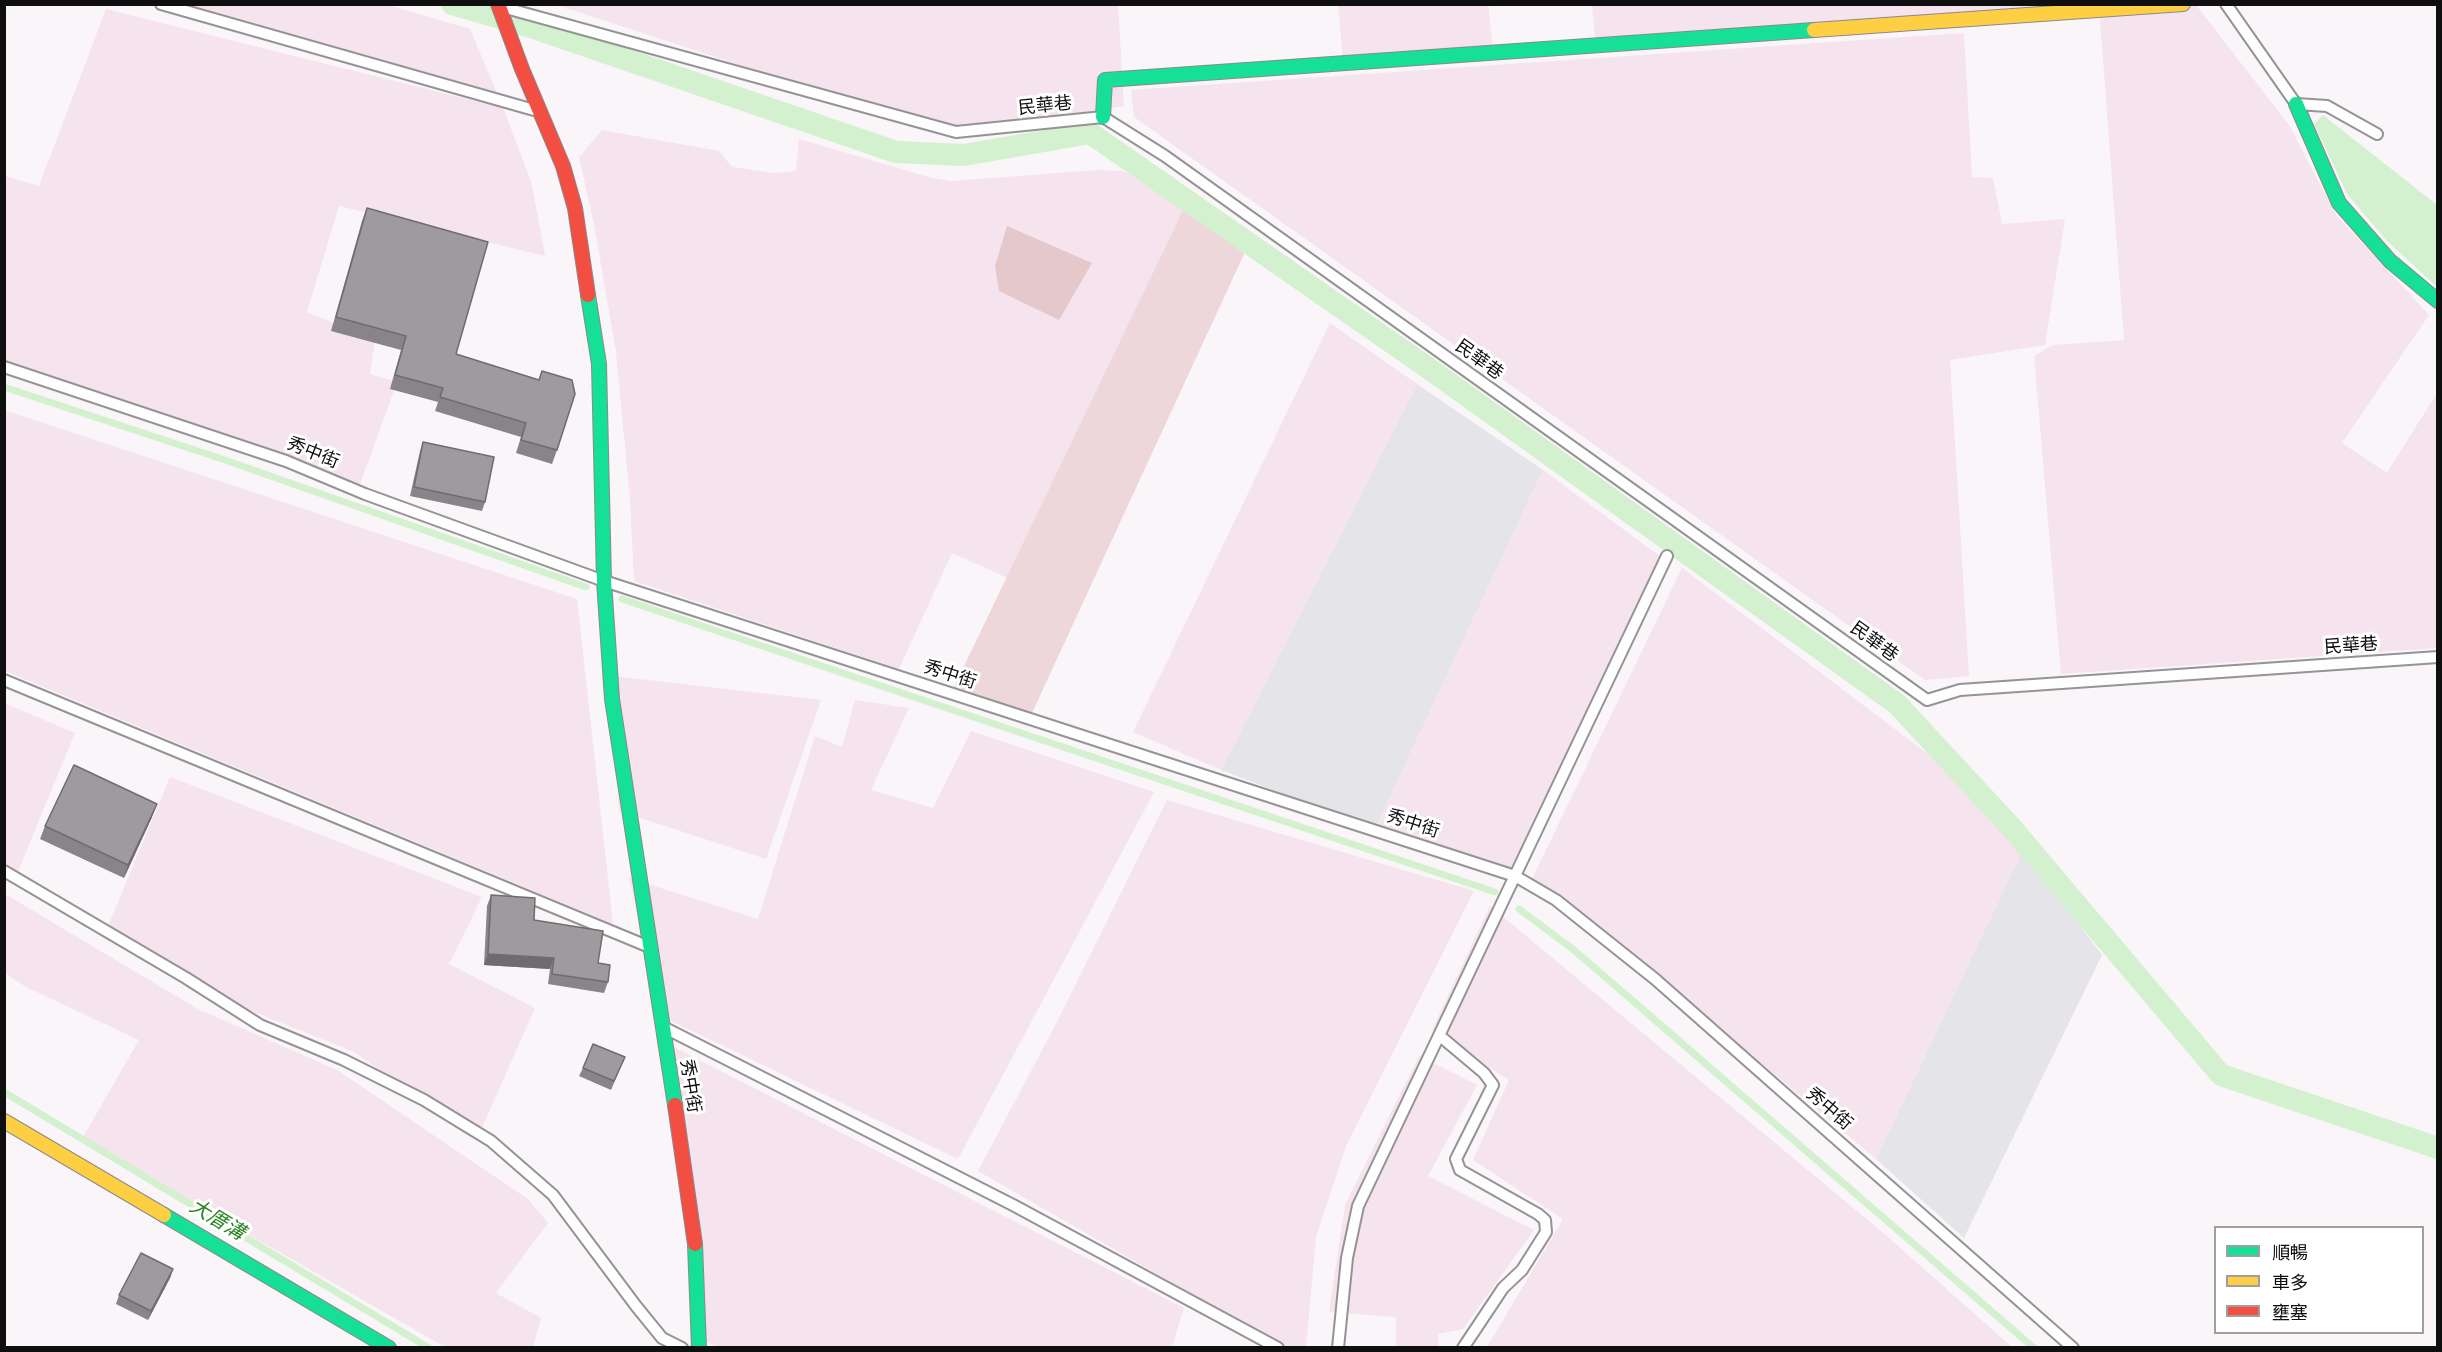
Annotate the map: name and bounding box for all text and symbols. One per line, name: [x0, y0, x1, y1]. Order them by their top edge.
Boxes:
street label: 民華巷: [1017, 92, 1073, 120]
street label: 民華巷: [1451, 335, 1507, 385]
street label: 秀中街: [284, 433, 342, 473]
street label: 民華巷: [1846, 617, 1902, 667]
street label: 民華巷: [2323, 633, 2379, 659]
street label: 秀中街: [921, 656, 979, 694]
street label: 秀中街: [1384, 805, 1442, 843]
street label: 秀中街: [675, 1058, 705, 1114]
street label: 秀中街: [1802, 1083, 1856, 1135]
water label: 大厝溝: [185, 1194, 249, 1246]
legend: [2214, 1226, 2424, 1334]
text: 順暢: [2272, 1241, 2308, 1264]
text: 車多: [2272, 1271, 2308, 1294]
text: 壅塞: [2272, 1301, 2308, 1324]

